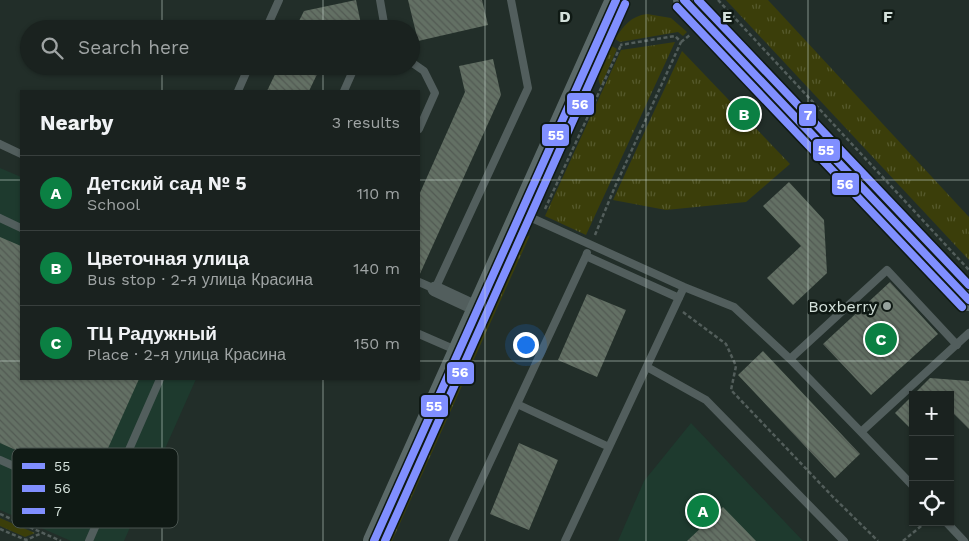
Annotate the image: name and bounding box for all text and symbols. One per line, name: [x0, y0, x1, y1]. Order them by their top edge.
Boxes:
text: D: [559, 7, 571, 26]
text: E: [722, 7, 732, 26]
text: F: [883, 7, 893, 26]
search box: [20, 20, 420, 75]
icon: search: [38, 34, 66, 62]
text: Search here: [78, 36, 189, 59]
line badge: 56: [566, 92, 595, 116]
pin: B: [728, 95, 760, 133]
text: 56: [572, 96, 589, 112]
line badge: 7: [798, 103, 817, 127]
text: 7: [804, 107, 813, 123]
text: Nearby: [40, 110, 113, 135]
text: 3 results: [332, 113, 400, 132]
line badge: 55: [541, 123, 570, 147]
text: 55: [548, 127, 564, 143]
line badge: 55: [812, 138, 841, 162]
text: 55: [818, 142, 834, 158]
text: Детский сад № 5: [87, 172, 247, 195]
line badge: 56: [831, 172, 860, 196]
text: 56: [837, 176, 854, 192]
text: A: [51, 184, 61, 203]
text: 110 m: [357, 184, 400, 203]
text: School: [87, 195, 140, 214]
text: Цветочная улица: [87, 247, 249, 270]
text: B: [51, 259, 61, 278]
text: 140 m: [353, 259, 400, 278]
text: Bus stop · 2-я улица Красина: [87, 270, 313, 289]
place label: Boxberry: [808, 297, 878, 316]
marker: Boxberry: [881, 300, 893, 312]
pin: C: [865, 320, 897, 358]
text: ТЦ Радужный: [87, 322, 217, 345]
your location: [513, 332, 539, 358]
text: C: [51, 334, 61, 353]
text: 150 m: [354, 334, 400, 353]
text: Place · 2-я улица Красина: [87, 345, 286, 364]
line badge: 56: [446, 361, 475, 385]
text: 56: [452, 364, 469, 380]
map controls: [909, 391, 954, 526]
button: +: [909, 391, 954, 436]
line badge: 55: [420, 394, 449, 418]
text: 55: [426, 398, 442, 414]
button: −: [909, 436, 954, 481]
legend: [12, 448, 178, 528]
text: 55: [54, 458, 70, 474]
text: 56: [54, 480, 71, 496]
button: locate: [909, 481, 954, 526]
pin: A: [687, 492, 719, 530]
text: 7: [54, 503, 62, 519]

